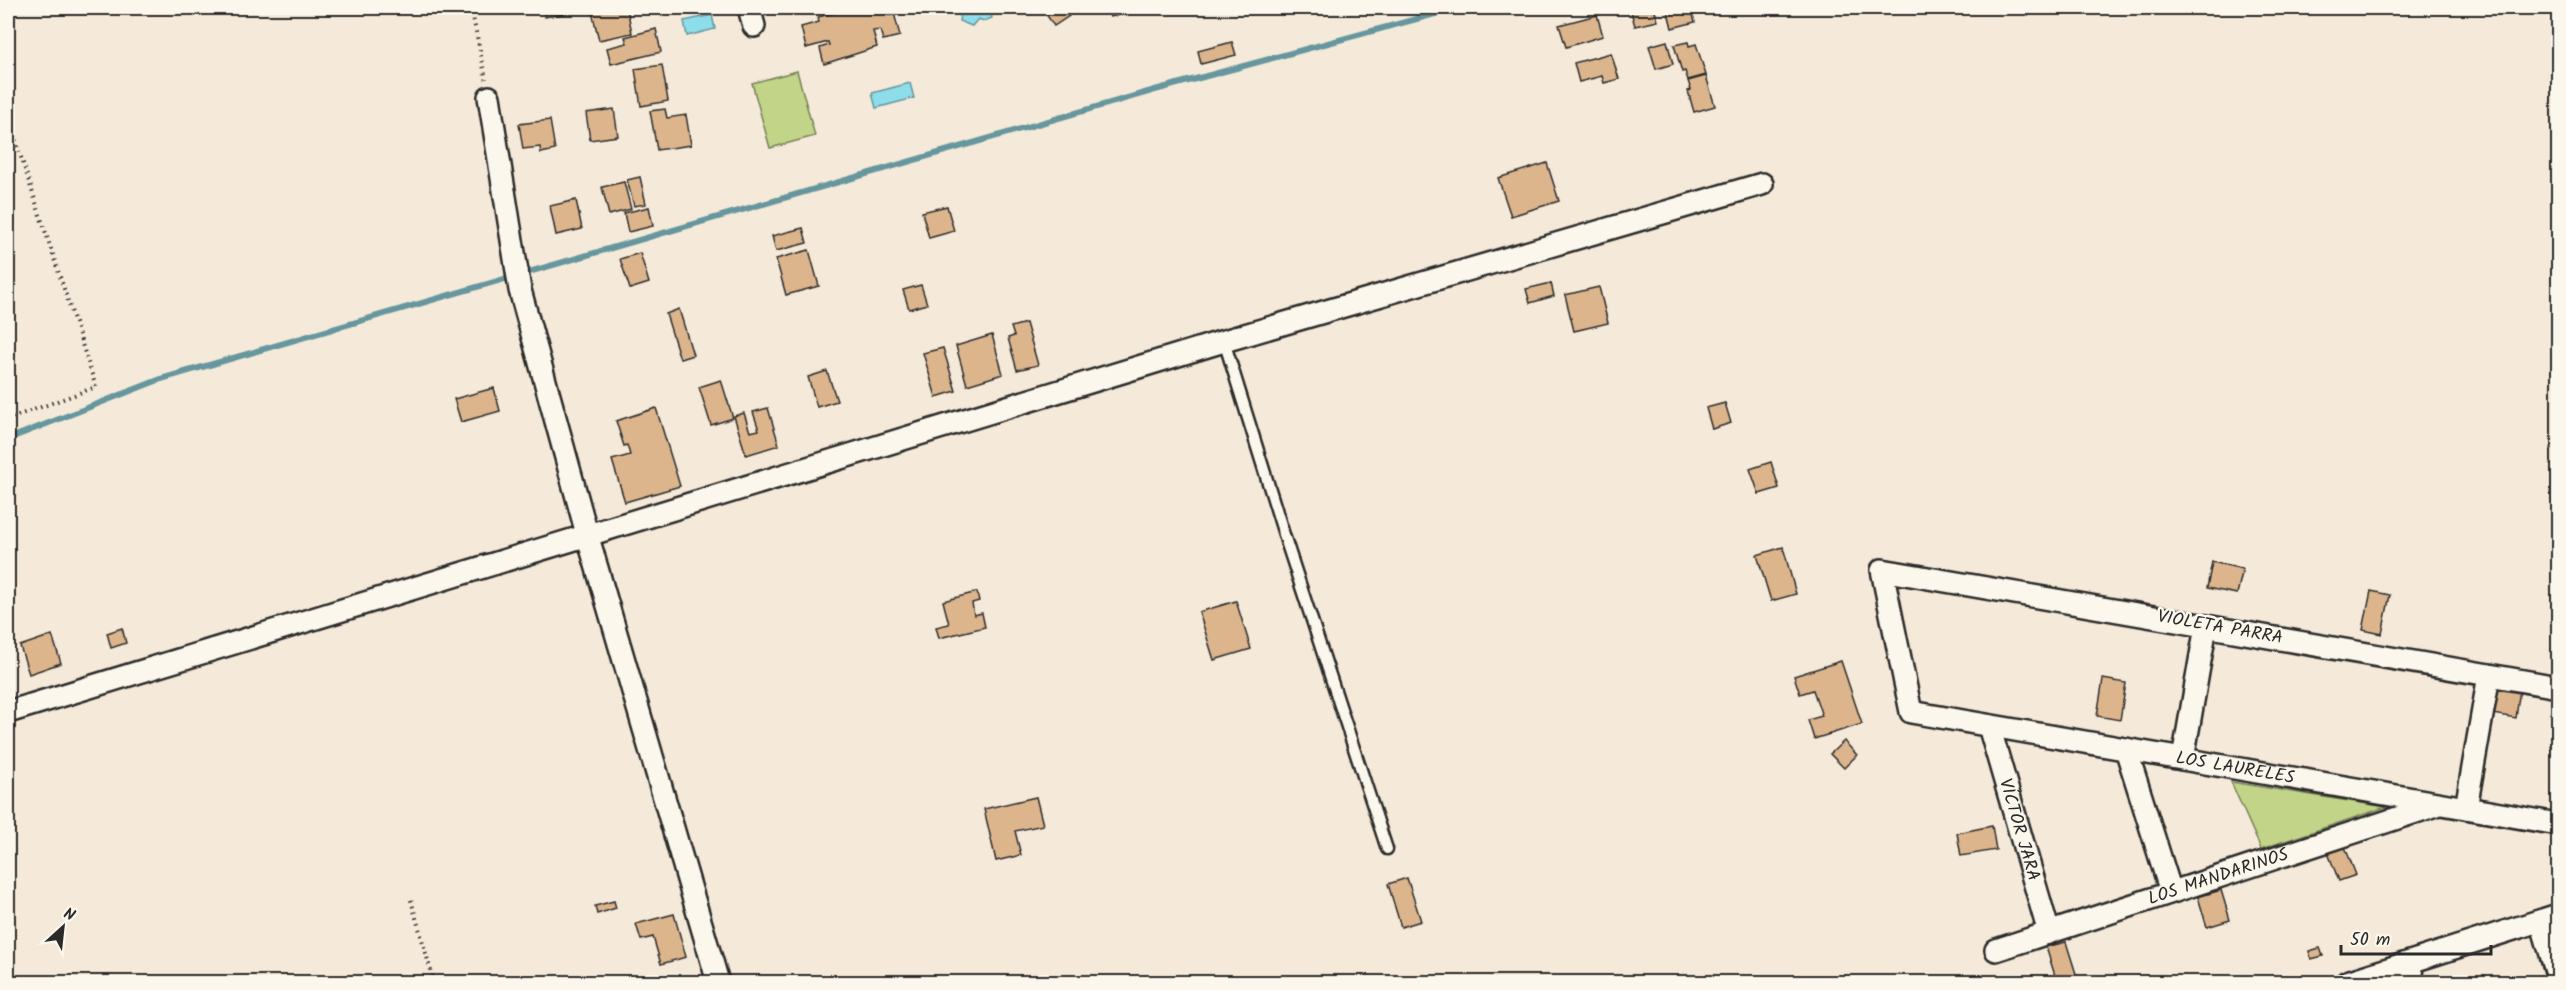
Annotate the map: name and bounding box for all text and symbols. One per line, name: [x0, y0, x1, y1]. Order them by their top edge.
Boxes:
street label: VIOLETA PARRA: [2155, 603, 2285, 653]
street label: LOS LAURELES: [2174, 744, 2297, 793]
street label: VÍCTOR JARA: [1990, 775, 2048, 884]
street label: LOS MANDARINOS: [2144, 840, 2293, 914]
north arrow: [33, 897, 93, 957]
text: N: [59, 902, 79, 928]
scale bar: [2341, 918, 2491, 956]
text: 50 m: [2350, 926, 2390, 955]

